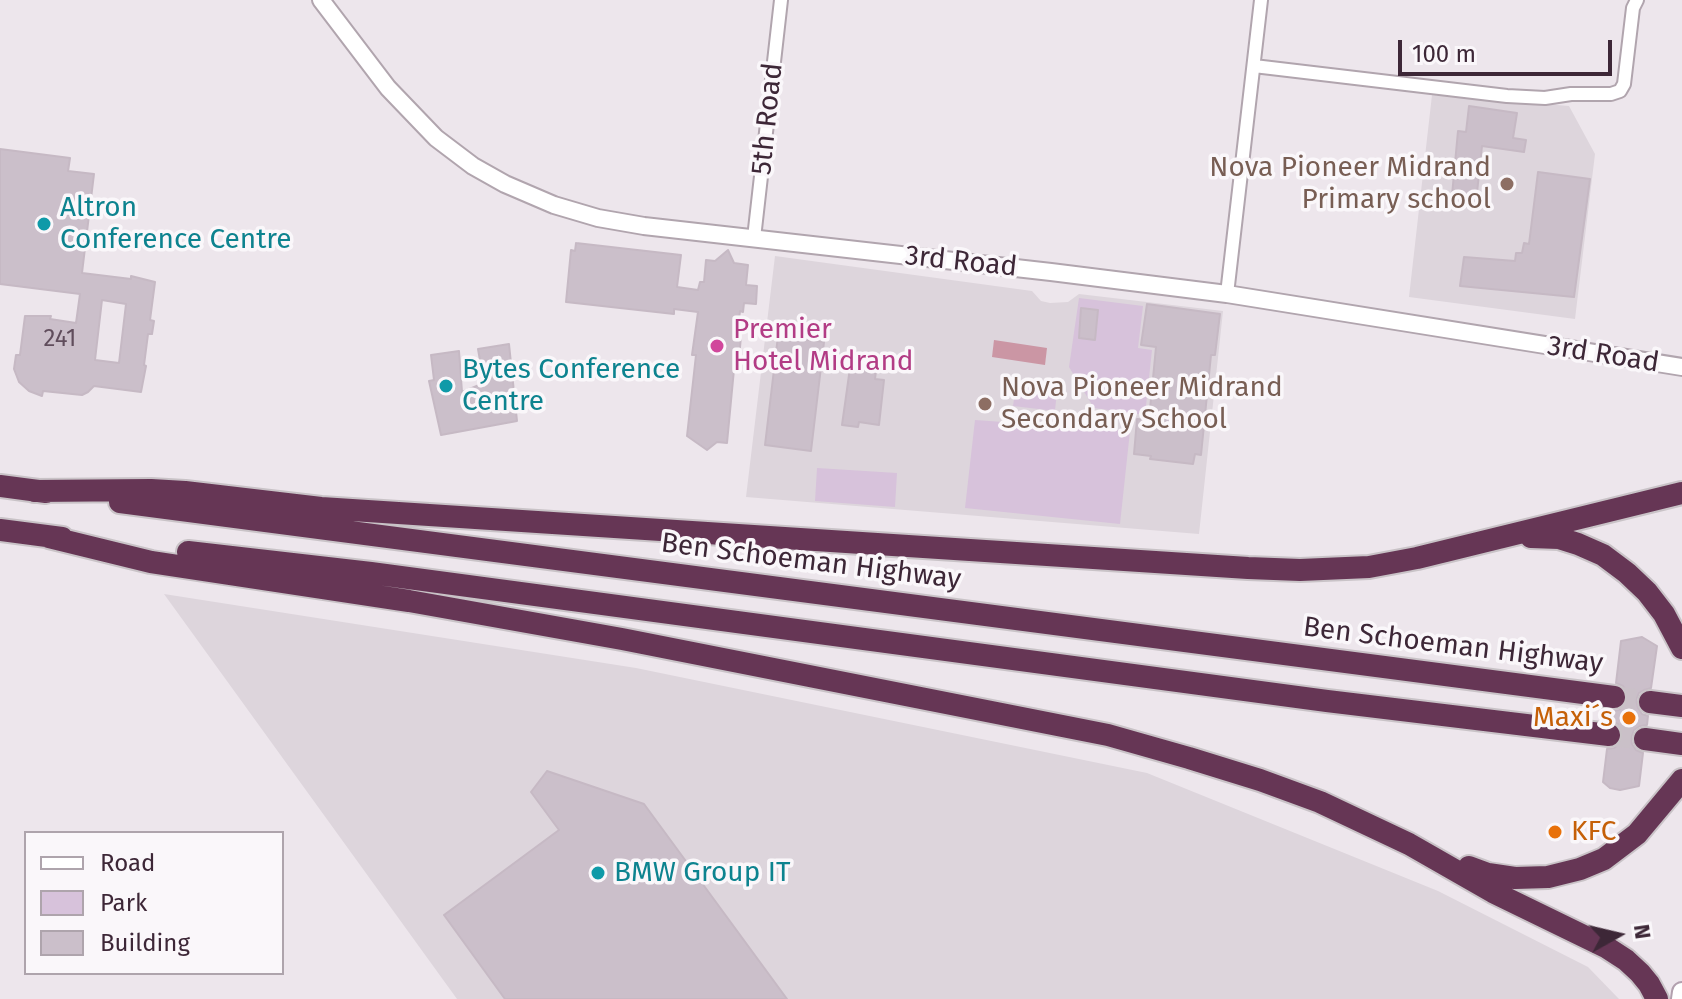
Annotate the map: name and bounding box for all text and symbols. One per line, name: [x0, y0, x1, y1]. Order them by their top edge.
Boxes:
scale bar: [1402, 24, 1616, 74]
text: 100 m: [1412, 40, 1476, 68]
street label: 5th Road: [745, 61, 791, 177]
place label: Nova Pioneer Midrand Primary school: [1209, 151, 1491, 217]
marker: Nova Pioneer Midrand Primary school: [1498, 175, 1516, 193]
place label: Altron Conference Centre: [60, 191, 292, 257]
marker: Altron Conference Centre: [35, 215, 53, 233]
street label: 3rd Road: [903, 239, 1019, 285]
place label: Premier Hotel Midrand: [733, 313, 914, 379]
house number: 241: [44, 325, 76, 353]
street label: 3rd Road: [1545, 330, 1661, 380]
marker: Premier Hotel Midrand: [708, 337, 726, 355]
place label: Bytes Conference Centre: [462, 353, 680, 419]
place label: Nova Pioneer Midrand Secondary School: [1001, 371, 1283, 437]
marker: Bytes Conference Centre: [437, 377, 455, 395]
marker: Nova Pioneer Midrand Secondary School: [976, 395, 994, 413]
street label: Ben Schoeman Highway: [659, 527, 963, 597]
street label: Ben Schoeman Highway: [1301, 611, 1605, 681]
place label: Maxi´s: [1533, 701, 1613, 735]
marker: Maxi´s: [1620, 709, 1638, 727]
place label: KFC: [1571, 815, 1616, 849]
marker: KFC: [1546, 823, 1564, 841]
legend: [24, 831, 284, 975]
text: Road: [100, 849, 155, 877]
place label: BMW Group IT: [614, 856, 790, 890]
marker: BMW Group IT: [589, 864, 607, 882]
text: Park: [100, 889, 147, 917]
north arrow: [1578, 895, 1658, 975]
text: N: [1628, 922, 1657, 941]
text: Building: [100, 929, 190, 957]

